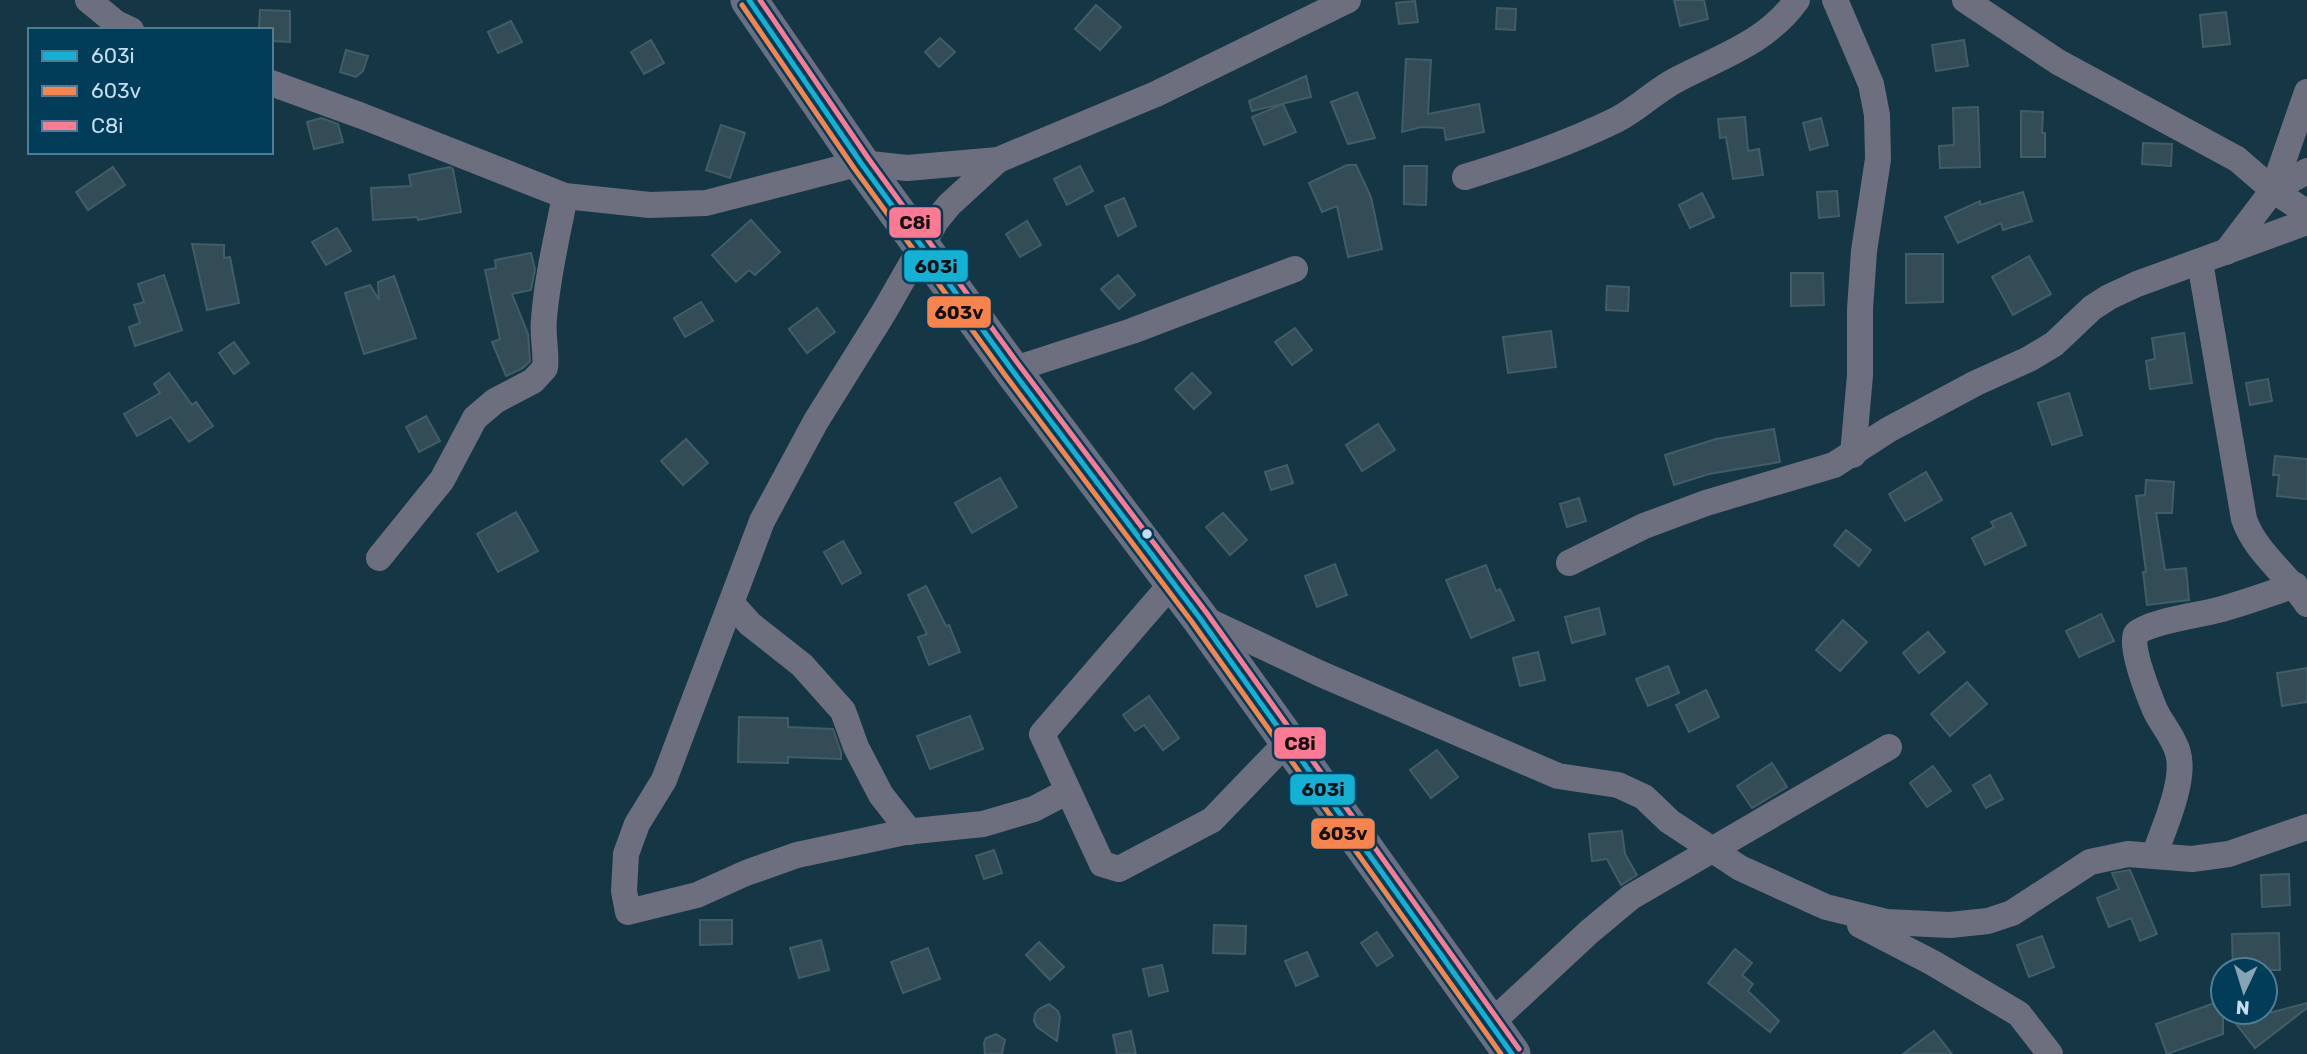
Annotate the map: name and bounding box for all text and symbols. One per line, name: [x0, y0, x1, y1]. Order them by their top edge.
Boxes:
legend: [28, 28, 273, 154]
text: 603i: [91, 43, 135, 68]
text: 603v: [91, 78, 141, 103]
text: C8i: [91, 113, 123, 138]
line badge: C8i: [888, 206, 942, 239]
text: C8i: [899, 211, 931, 234]
line badge: 603i: [903, 249, 969, 283]
text: 603i: [914, 255, 958, 278]
line badge: 603v: [926, 295, 992, 329]
text: 603v: [934, 301, 984, 324]
unlabelled marker: [1140, 527, 1154, 541]
line badge: C8i: [1273, 726, 1327, 760]
text: C8i: [1284, 732, 1316, 755]
line badge: 603i: [1289, 773, 1356, 806]
text: 603i: [1301, 778, 1345, 801]
line badge: 603v: [1310, 817, 1376, 850]
text: 603v: [1318, 822, 1368, 845]
north arrow: [2209, 956, 2279, 1026]
text: N: [2235, 996, 2250, 1019]

